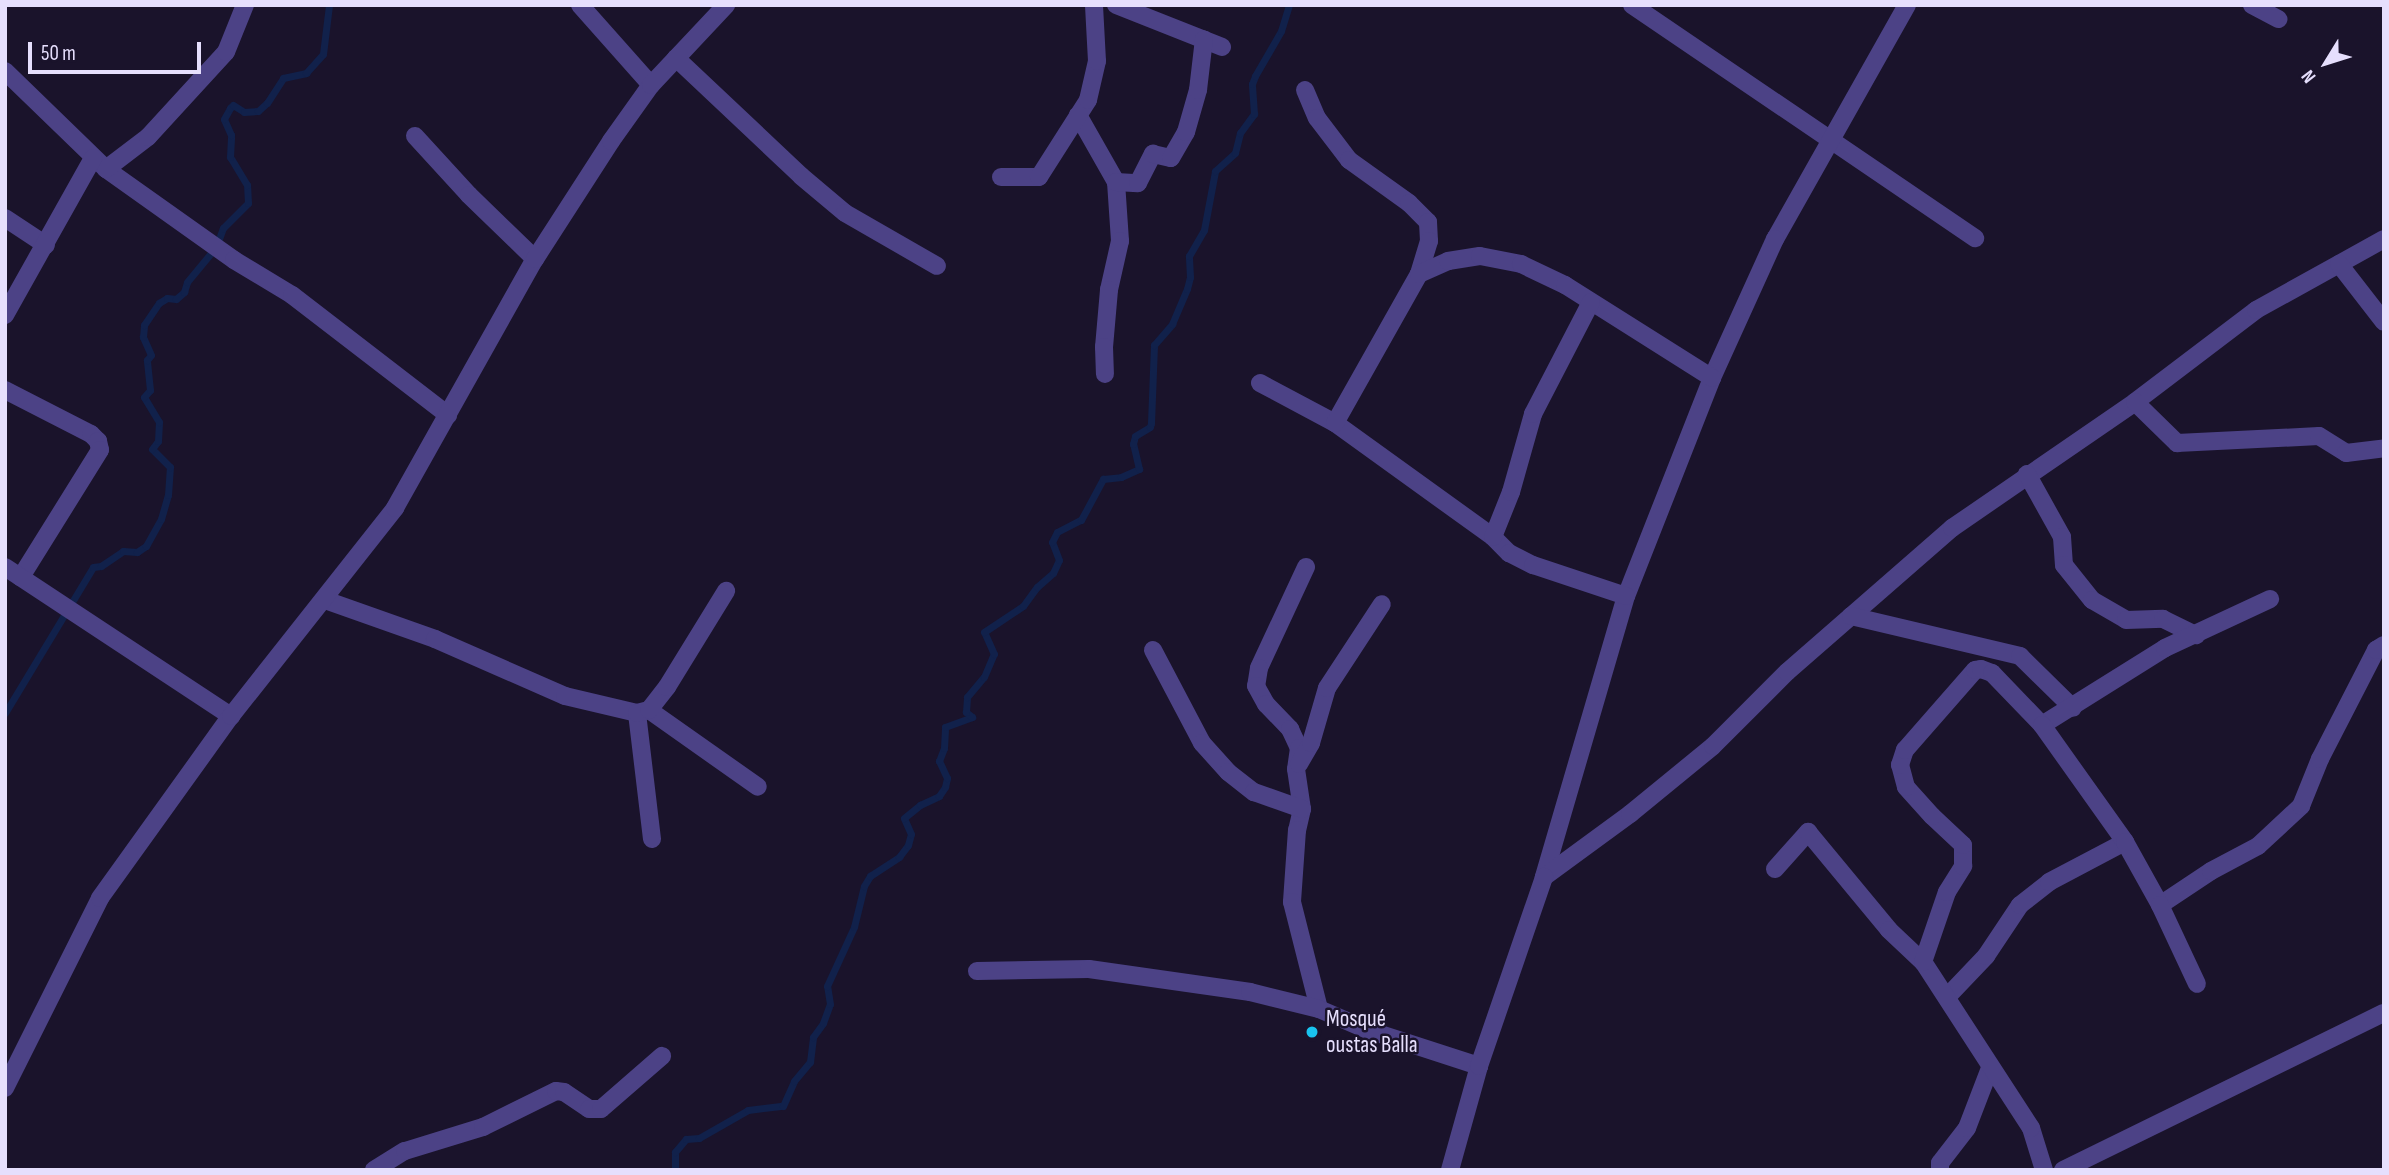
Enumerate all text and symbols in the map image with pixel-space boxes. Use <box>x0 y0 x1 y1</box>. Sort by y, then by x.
scale bar <box>32 28 205 72</box>
north arrow <box>2291 28 2361 98</box>
text: 50 m <box>41 41 76 66</box>
text: N <box>2297 65 2321 87</box>
place label: Mosqué oustas Balla <box>1326 1005 1418 1059</box>
marker: Mosqué oustas Balla <box>1304 1024 1320 1040</box>

